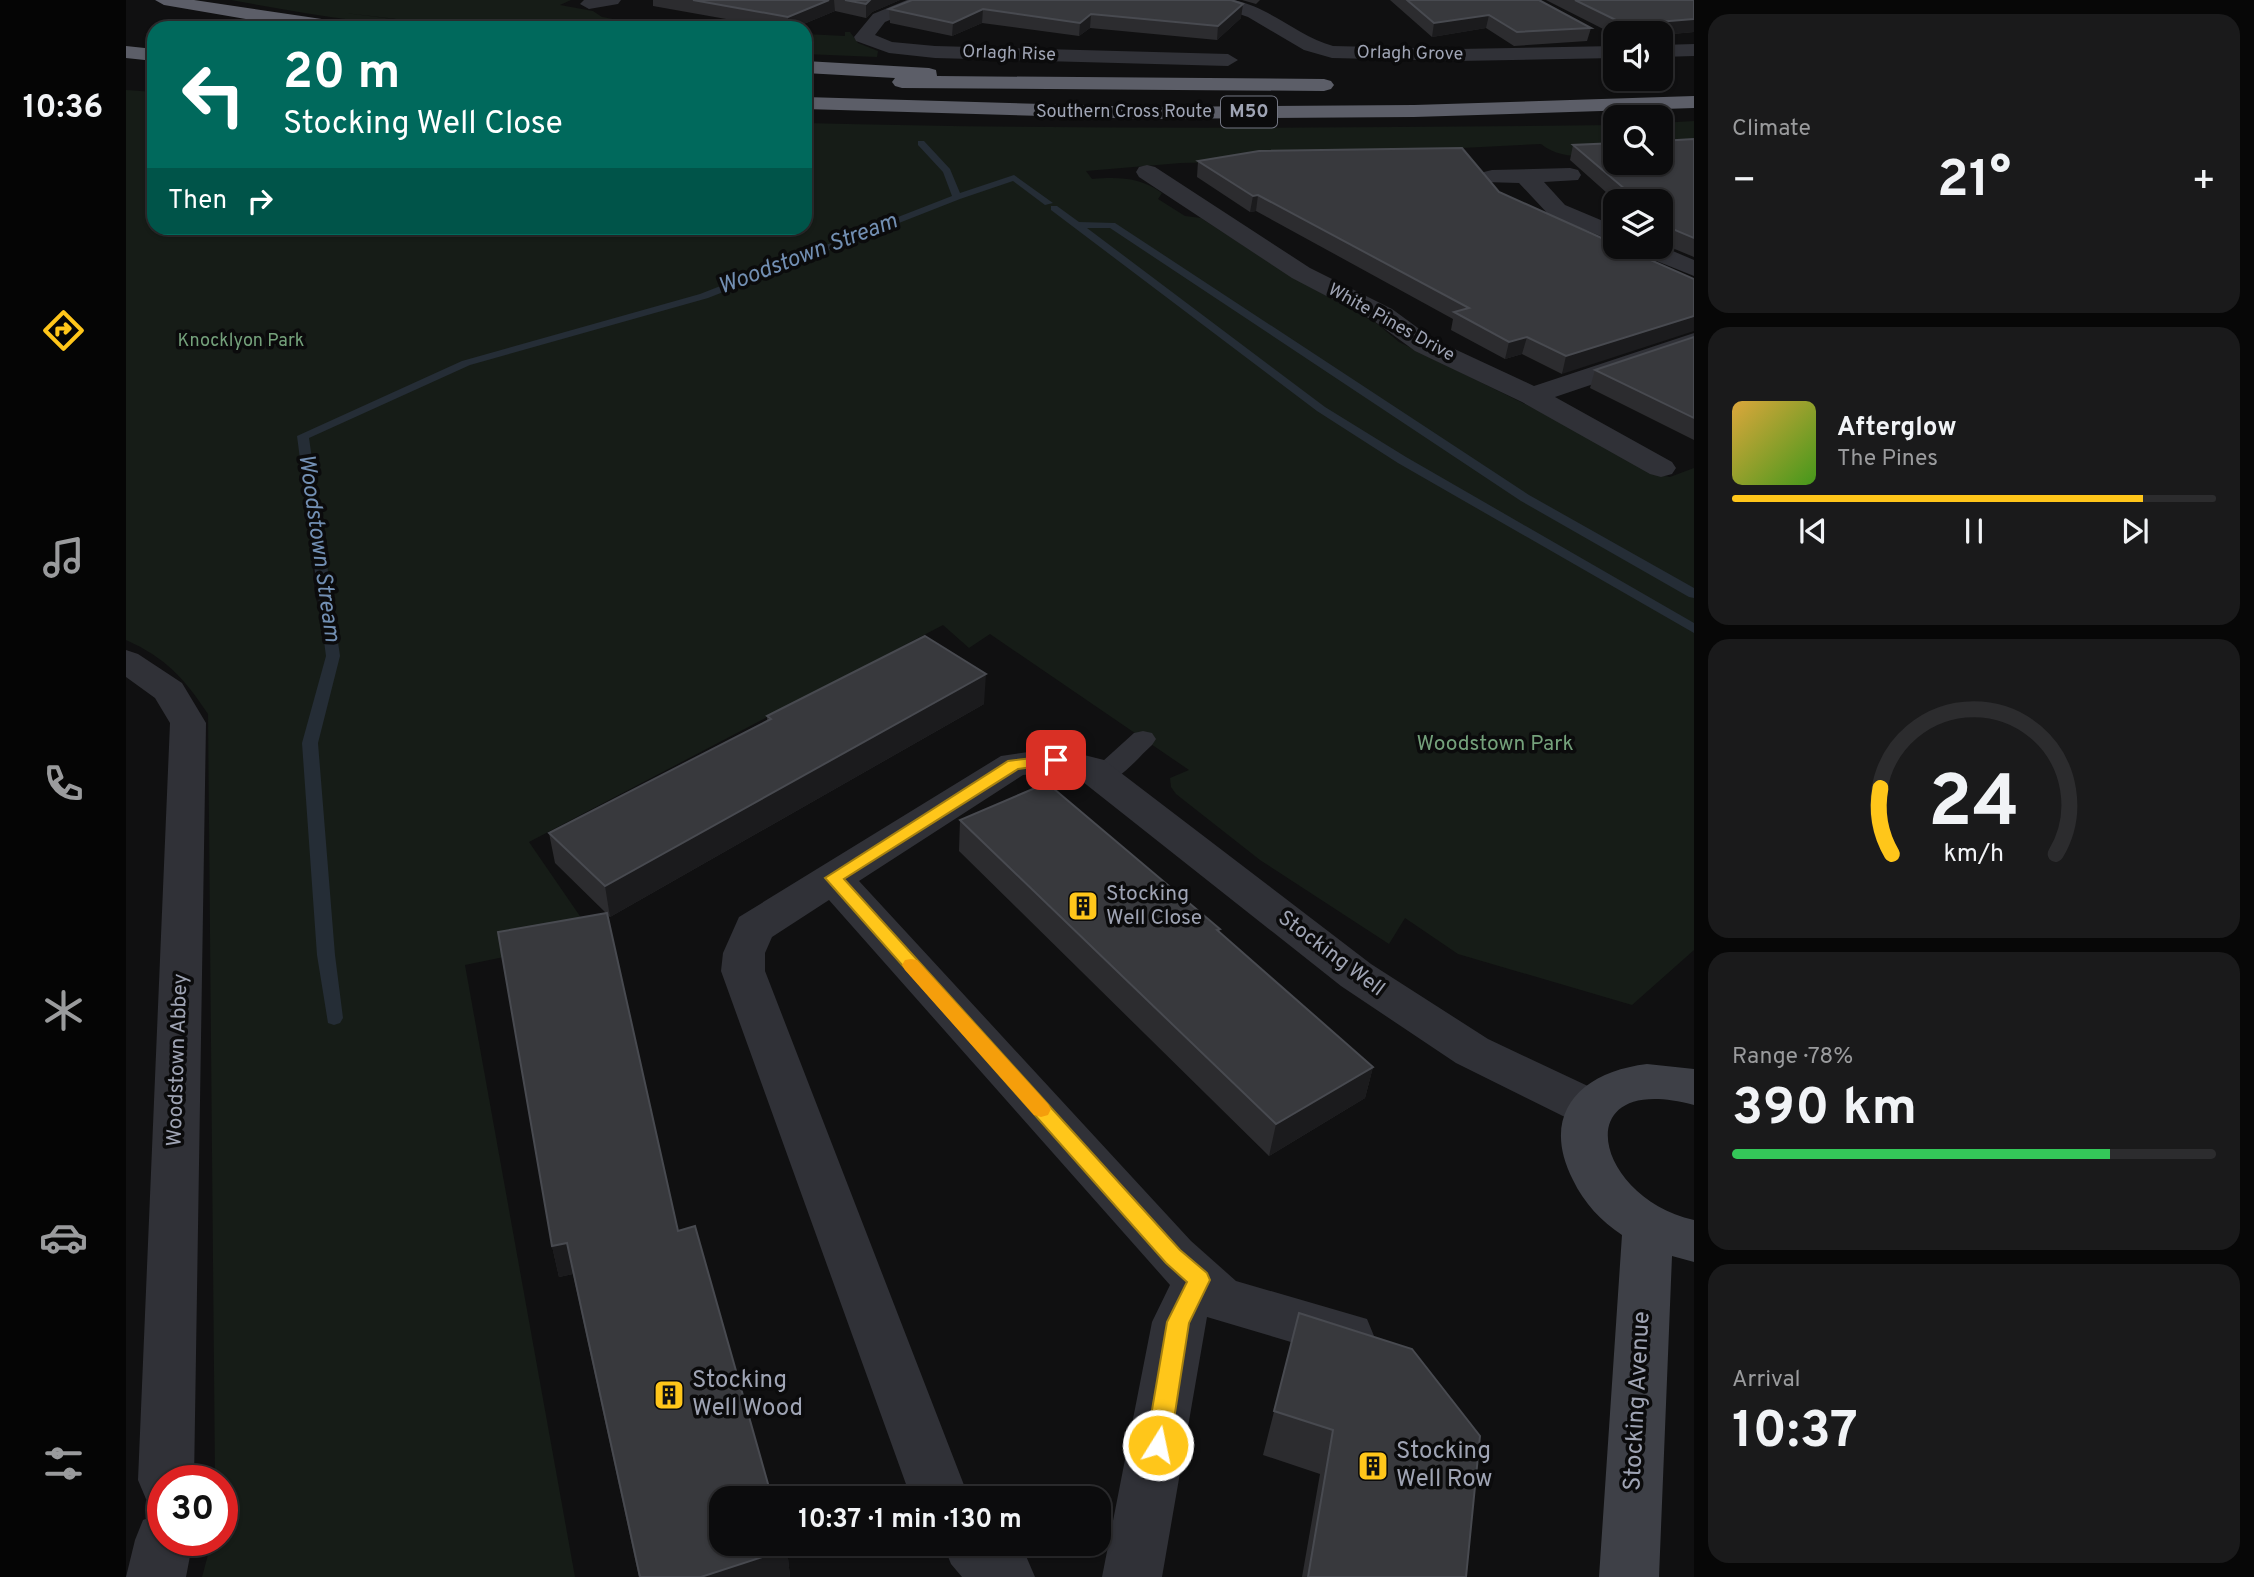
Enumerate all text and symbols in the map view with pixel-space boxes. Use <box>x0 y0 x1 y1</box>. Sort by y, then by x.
map controls <box>1603 21 1673 259</box>
button: sound <box>1603 21 1673 91</box>
street label: Orlagh Rise <box>962 41 1056 67</box>
street label: Orlagh Grove <box>1356 42 1464 66</box>
text: 20 m <box>283 44 400 106</box>
icon: left <box>168 49 259 140</box>
text: 10:36 <box>23 89 103 129</box>
road number: M50 <box>1221 96 1277 128</box>
street label: Southern Cross Route <box>1036 101 1212 124</box>
text: Stocking Well Close <box>283 105 563 145</box>
button: search <box>1603 105 1673 175</box>
text: Climate <box>1732 115 1811 144</box>
text: 21° <box>1937 149 2011 215</box>
text: − <box>1732 158 1757 207</box>
text: + <box>2191 158 2216 207</box>
icon: right <box>241 182 279 220</box>
text: Then <box>168 185 227 218</box>
button: layers <box>1603 189 1673 259</box>
water label: Woodstown Stream <box>714 207 902 303</box>
street label: White Pines Drive <box>1324 279 1458 367</box>
icon: directions <box>39 306 88 355</box>
park label: Knocklyon Park <box>178 330 304 353</box>
text: Afterglow <box>1837 412 1957 445</box>
text: The Pines <box>1837 445 1938 474</box>
water label: Woodstown Stream <box>290 452 346 644</box>
icon: previous <box>1794 512 1832 550</box>
icon: pause <box>1955 512 1993 550</box>
icon: next <box>2116 512 2154 550</box>
icon: music <box>39 533 88 582</box>
pin <box>1026 730 1086 790</box>
park label: Woodstown Park <box>1416 731 1574 758</box>
icon: arrive <box>1037 741 1075 779</box>
icon: phone <box>39 759 88 808</box>
text: 24 <box>1928 761 2020 853</box>
text: km/h <box>1944 839 2004 871</box>
place label: Stocking Well Close <box>1106 881 1202 932</box>
building icon: Stocking Well Close <box>1066 889 1100 923</box>
street label: Stocking Well <box>1272 905 1390 1003</box>
street label: Woodstown Abbey <box>161 973 195 1147</box>
icon: climate <box>39 986 88 1035</box>
text: Range · 78% <box>1732 1043 1853 1072</box>
text: 390 km <box>1732 1077 1917 1143</box>
icon: car <box>39 1213 88 1262</box>
street label: Stocking Avenue <box>1618 1310 1658 1492</box>
place label: Stocking Well Wood <box>692 1366 803 1424</box>
text: Arrival <box>1732 1366 1801 1395</box>
building icon: Stocking Well Wood <box>652 1378 686 1412</box>
text: 10:37 <box>1732 1400 1858 1466</box>
position arrow <box>1121 1408 1195 1482</box>
place label: Stocking Well Row <box>1396 1437 1492 1495</box>
icon: filters <box>39 1439 88 1488</box>
building icon: Stocking Well Row <box>1356 1449 1390 1483</box>
speed limit sign: 30 <box>147 1465 238 1556</box>
text: 10:37 · 1 min · 130 m <box>798 1504 1022 1537</box>

